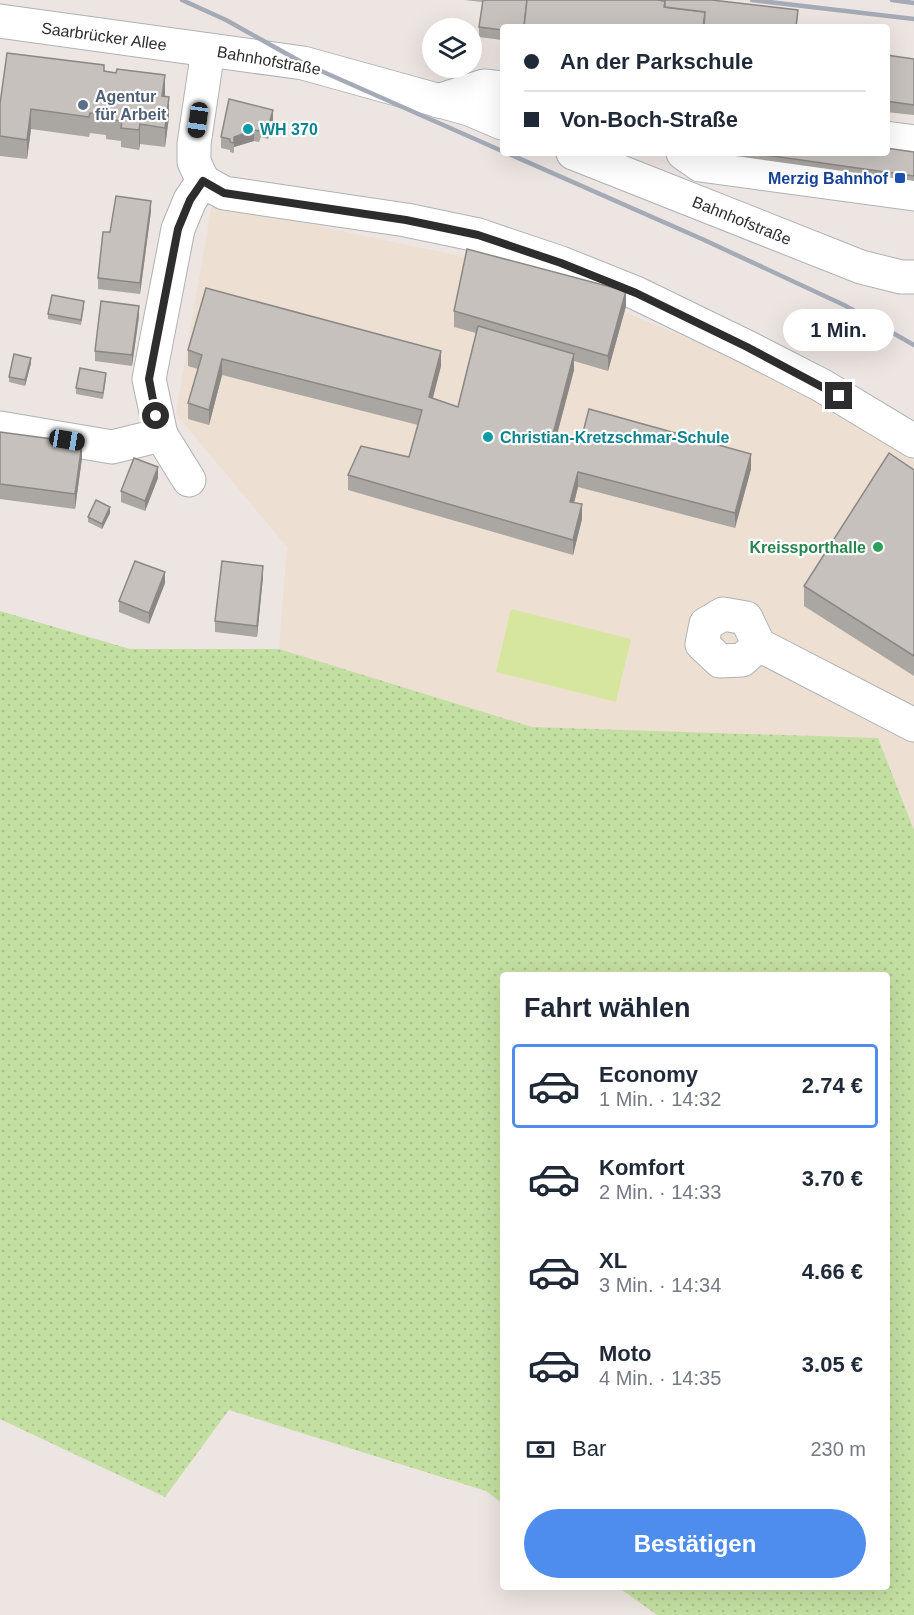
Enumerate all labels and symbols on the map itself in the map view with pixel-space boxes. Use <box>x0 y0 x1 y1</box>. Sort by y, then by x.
street label: Saarbrücker Allee <box>40 19 168 54</box>
street label: Bahnhofstraße <box>216 43 322 78</box>
place label: Agentur für Arbeit <box>95 88 167 123</box>
marker: Agentur für Arbeit <box>76 98 90 112</box>
car <box>187 101 209 139</box>
place label: WH 370 <box>260 121 318 138</box>
marker: WH 370 <box>241 122 255 136</box>
place label: Merzig Bahnhof <box>768 170 889 187</box>
marker: Merzig Bahnhof <box>893 171 907 185</box>
street label: Bahnhofstraße <box>690 193 794 248</box>
callout: 1 Min. <box>784 309 894 351</box>
route end <box>825 382 852 409</box>
route start <box>142 402 169 429</box>
car <box>48 428 86 452</box>
place label: Christian-Kretzschmar-Schule <box>500 429 729 446</box>
marker: Christian-Kretzschmar-Schule <box>481 430 495 444</box>
place label: Kreissporthalle <box>750 539 866 556</box>
marker: Kreissporthalle <box>871 540 885 554</box>

